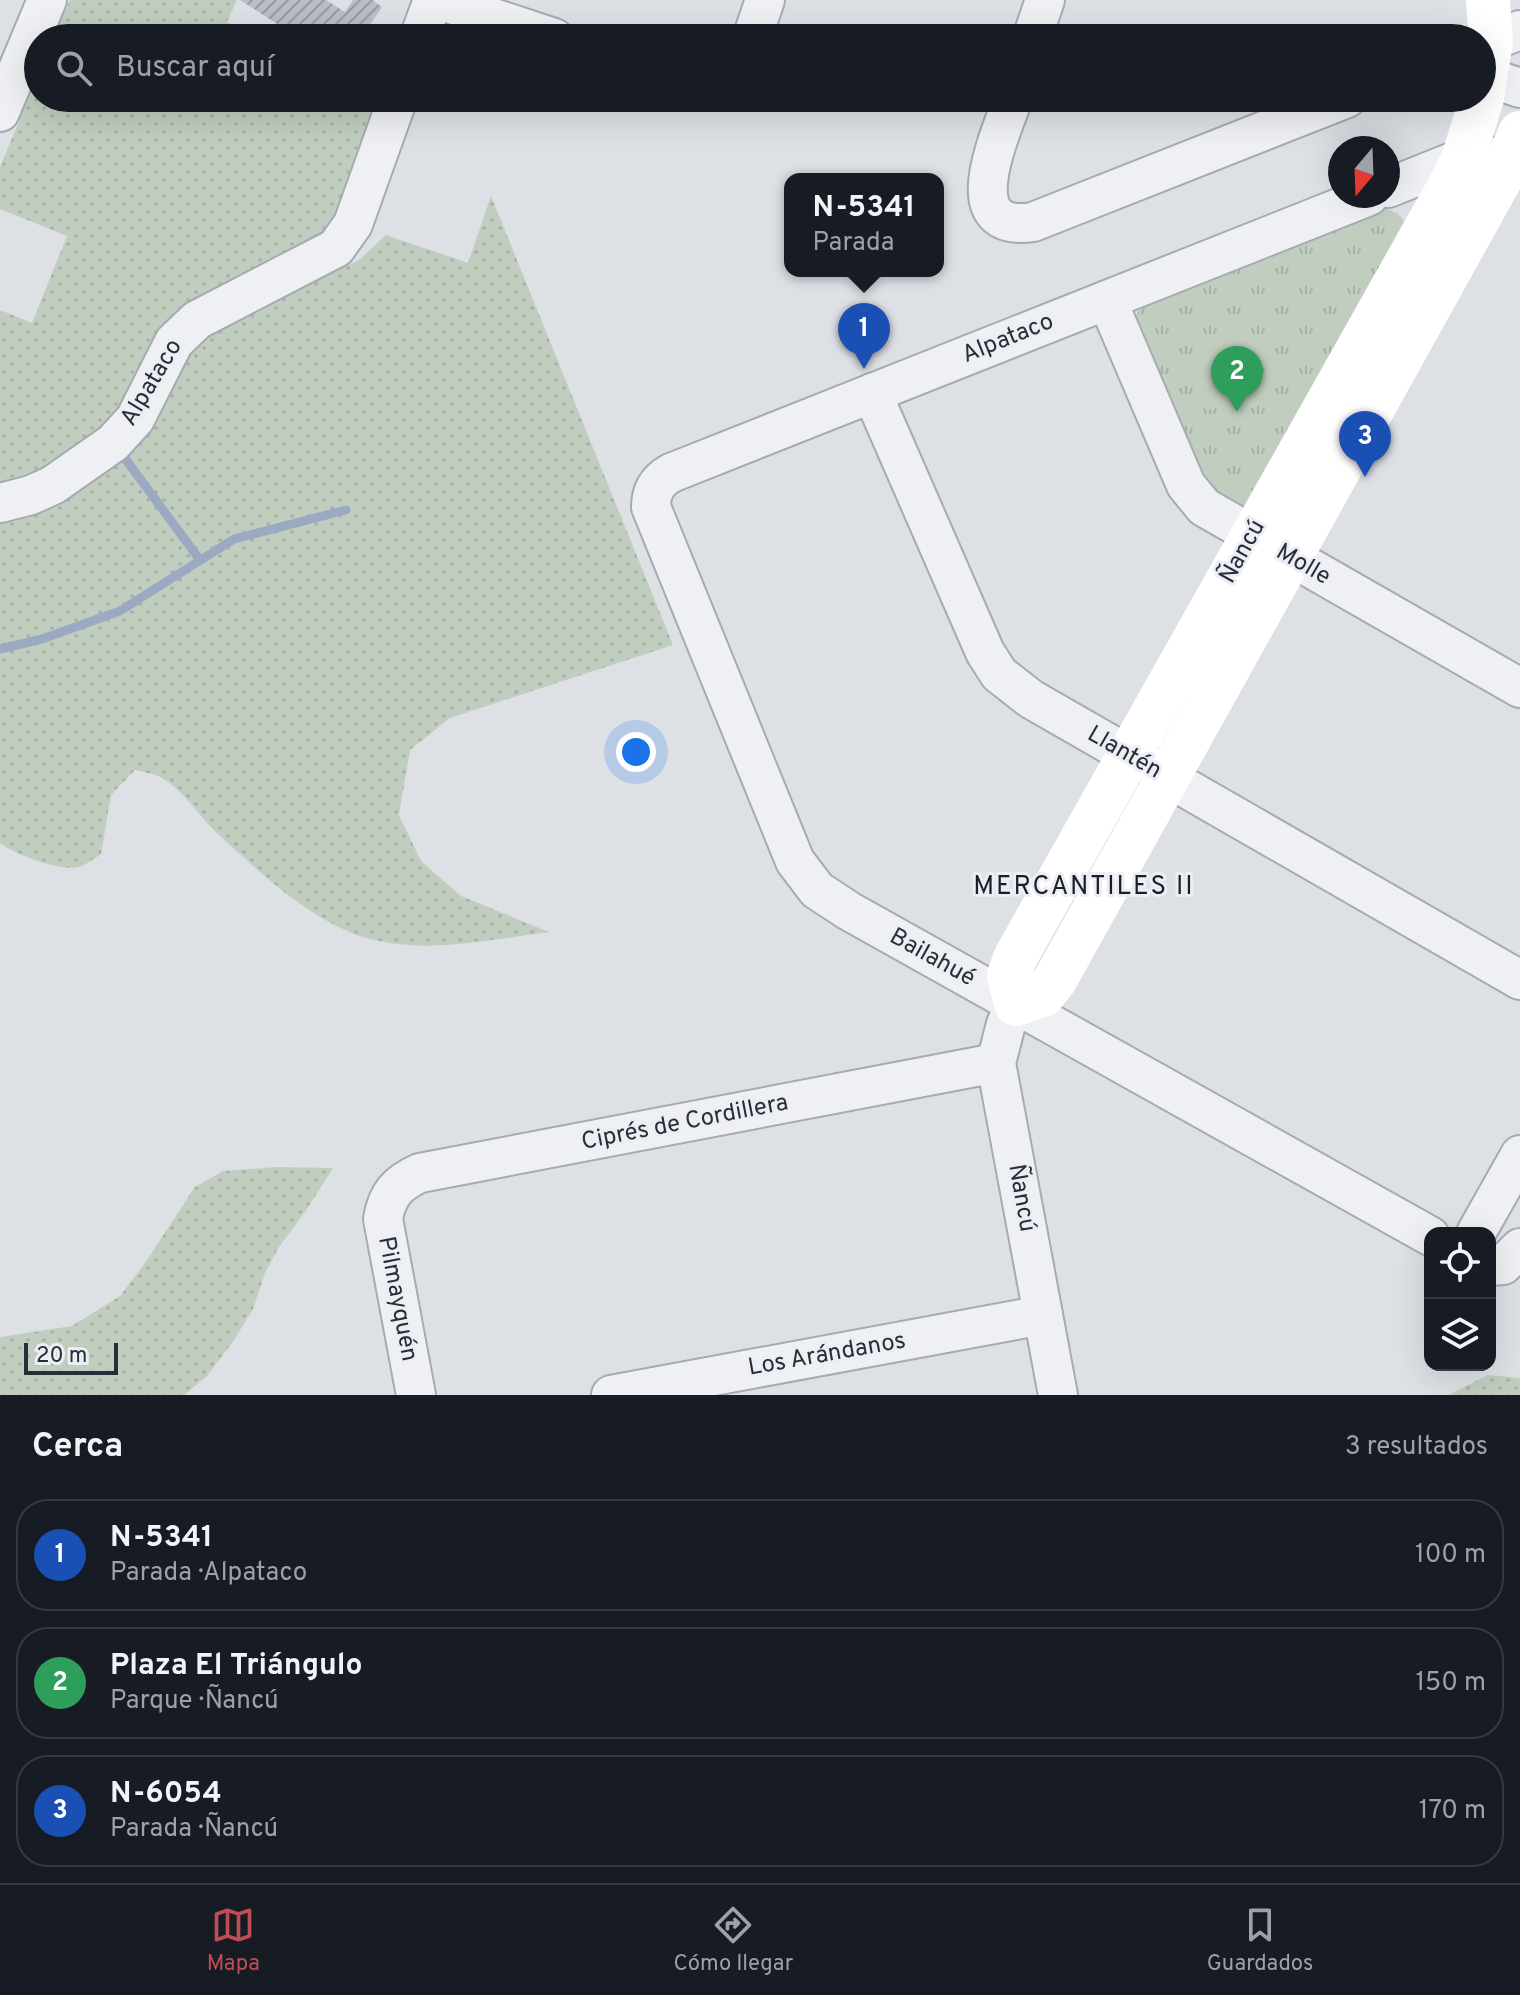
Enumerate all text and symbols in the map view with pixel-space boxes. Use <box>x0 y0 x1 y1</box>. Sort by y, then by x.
search box <box>24 24 1496 112</box>
icon: search <box>52 46 96 90</box>
text: Buscar aquí <box>116 50 274 87</box>
north arrow <box>1328 136 1400 208</box>
popup <box>784 173 944 277</box>
text: N-5341 <box>813 190 915 227</box>
text: Parada <box>813 227 894 260</box>
pin: 1 <box>838 303 890 369</box>
street label: Alpataco <box>958 307 1058 371</box>
street label: Alpataco <box>114 334 190 432</box>
pin: 2 <box>1211 346 1263 412</box>
pin: 3 <box>1339 411 1391 477</box>
street label: Ñancú <box>1212 514 1273 589</box>
street label: Molle <box>1270 537 1336 593</box>
street label: Llantén <box>1081 720 1167 786</box>
your location <box>616 732 656 772</box>
district label: MERCANTILES II <box>973 871 1195 904</box>
street label: Bailahué <box>884 922 980 994</box>
street label: Ciprés de Cordillera <box>579 1088 791 1158</box>
street label: Ñancú <box>1000 1161 1044 1234</box>
map controls <box>1424 1227 1496 1371</box>
button: locate <box>1424 1227 1496 1299</box>
street label: Pilmayquén <box>370 1234 424 1364</box>
button: layers <box>1424 1299 1496 1371</box>
street label: Los Arándanos <box>746 1326 908 1384</box>
scale bar <box>24 1339 118 1375</box>
text: 20 m <box>36 1343 87 1370</box>
text: Cerca <box>32 1426 123 1469</box>
text: 3 resultados <box>1345 1431 1488 1464</box>
text: N-5341 <box>110 1520 213 1557</box>
text: 1 <box>55 1539 65 1572</box>
text: 100 m <box>1415 1539 1486 1572</box>
text: Parada · Alpataco <box>110 1557 307 1590</box>
text: Plaza El Triángulo <box>110 1648 363 1685</box>
text: 2 <box>52 1667 68 1700</box>
text: 150 m <box>1415 1667 1486 1700</box>
text: Parque · Ñancú <box>110 1685 279 1718</box>
text: N-6054 <box>110 1776 222 1813</box>
text: 3 <box>52 1795 68 1828</box>
text: 170 m <box>1419 1795 1486 1828</box>
text: Parada · Ñancú <box>110 1813 278 1846</box>
tab: Mapa <box>207 1903 260 1978</box>
tab: Cómo llegar <box>673 1903 793 1978</box>
tab: Guardados <box>1207 1903 1313 1978</box>

